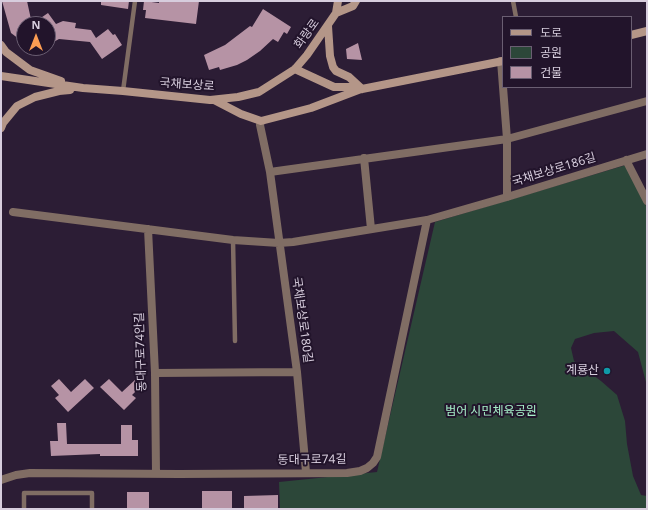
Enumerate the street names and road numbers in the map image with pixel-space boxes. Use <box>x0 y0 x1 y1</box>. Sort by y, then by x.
street label: 화랑로 <box>291 16 323 52</box>
street label: 국채보상로 <box>159 76 215 94</box>
street label: 국채보상로186길 <box>510 150 598 190</box>
street label: 국채보상로180길 <box>289 276 315 364</box>
street label: 동대구로74안길 <box>132 312 150 392</box>
street label: 동대구로74길 <box>277 452 347 468</box>

